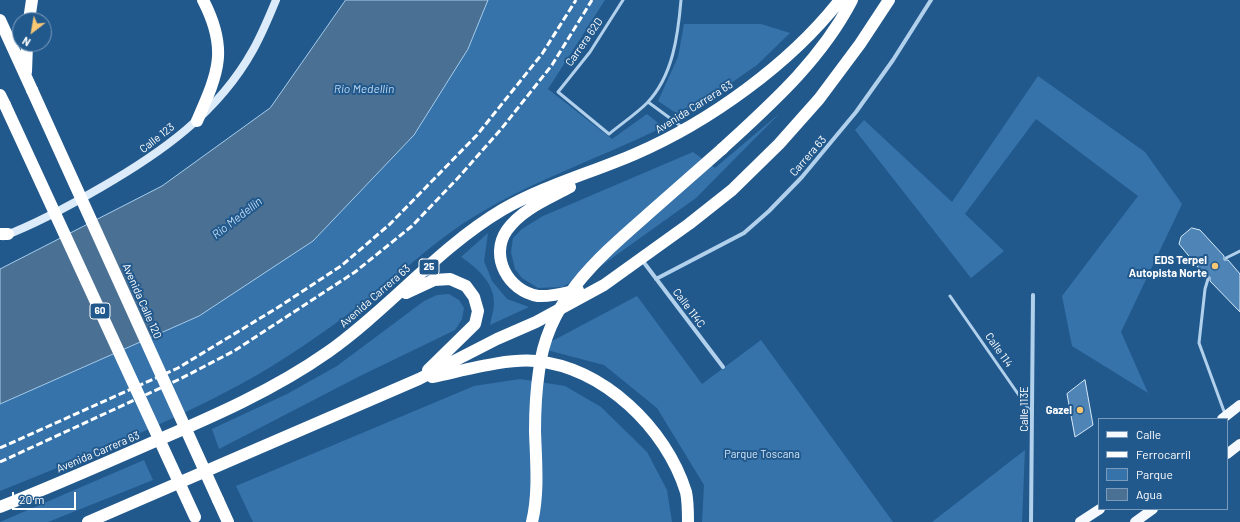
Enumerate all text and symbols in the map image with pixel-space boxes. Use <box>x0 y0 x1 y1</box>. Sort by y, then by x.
north arrow <box>12 12 52 52</box>
street label: Carrera 62D <box>562 15 606 69</box>
text: N <box>20 34 33 49</box>
street label: Avenida Carrera 63 <box>653 78 735 136</box>
water label: Rio Medellin <box>334 82 394 96</box>
street label: Calle 123 <box>137 120 177 156</box>
street label: Carrera 63 <box>787 133 829 179</box>
water label: Río Medellín <box>209 194 265 242</box>
place label: EDS Terpel Autopista Norte <box>1129 253 1207 279</box>
road number: 25 <box>419 259 439 275</box>
street label: Avenida Calle 120 <box>119 261 165 341</box>
marker: EDS Terpel Autopista Norte <box>1210 261 1220 271</box>
street label: Avenida Carrera 63 <box>337 262 413 330</box>
street label: Calle 114C <box>670 286 708 330</box>
road number: 60 <box>90 303 110 319</box>
street label: Calle 114 <box>982 330 1016 370</box>
street label: Calle 113E <box>1017 386 1031 432</box>
place label: Gazel <box>1046 403 1072 417</box>
marker: Gazel <box>1075 405 1085 415</box>
legend <box>1098 418 1228 510</box>
text: Calle <box>1136 427 1161 441</box>
street label: Avenida Carrera 63 <box>54 429 142 475</box>
park label: Parque Toscana <box>724 447 800 461</box>
text: Ferrocarril <box>1136 447 1191 461</box>
text: Parque <box>1136 467 1173 481</box>
scale bar <box>14 484 78 510</box>
text: Agua <box>1136 487 1162 501</box>
text: 20 m <box>19 492 45 506</box>

